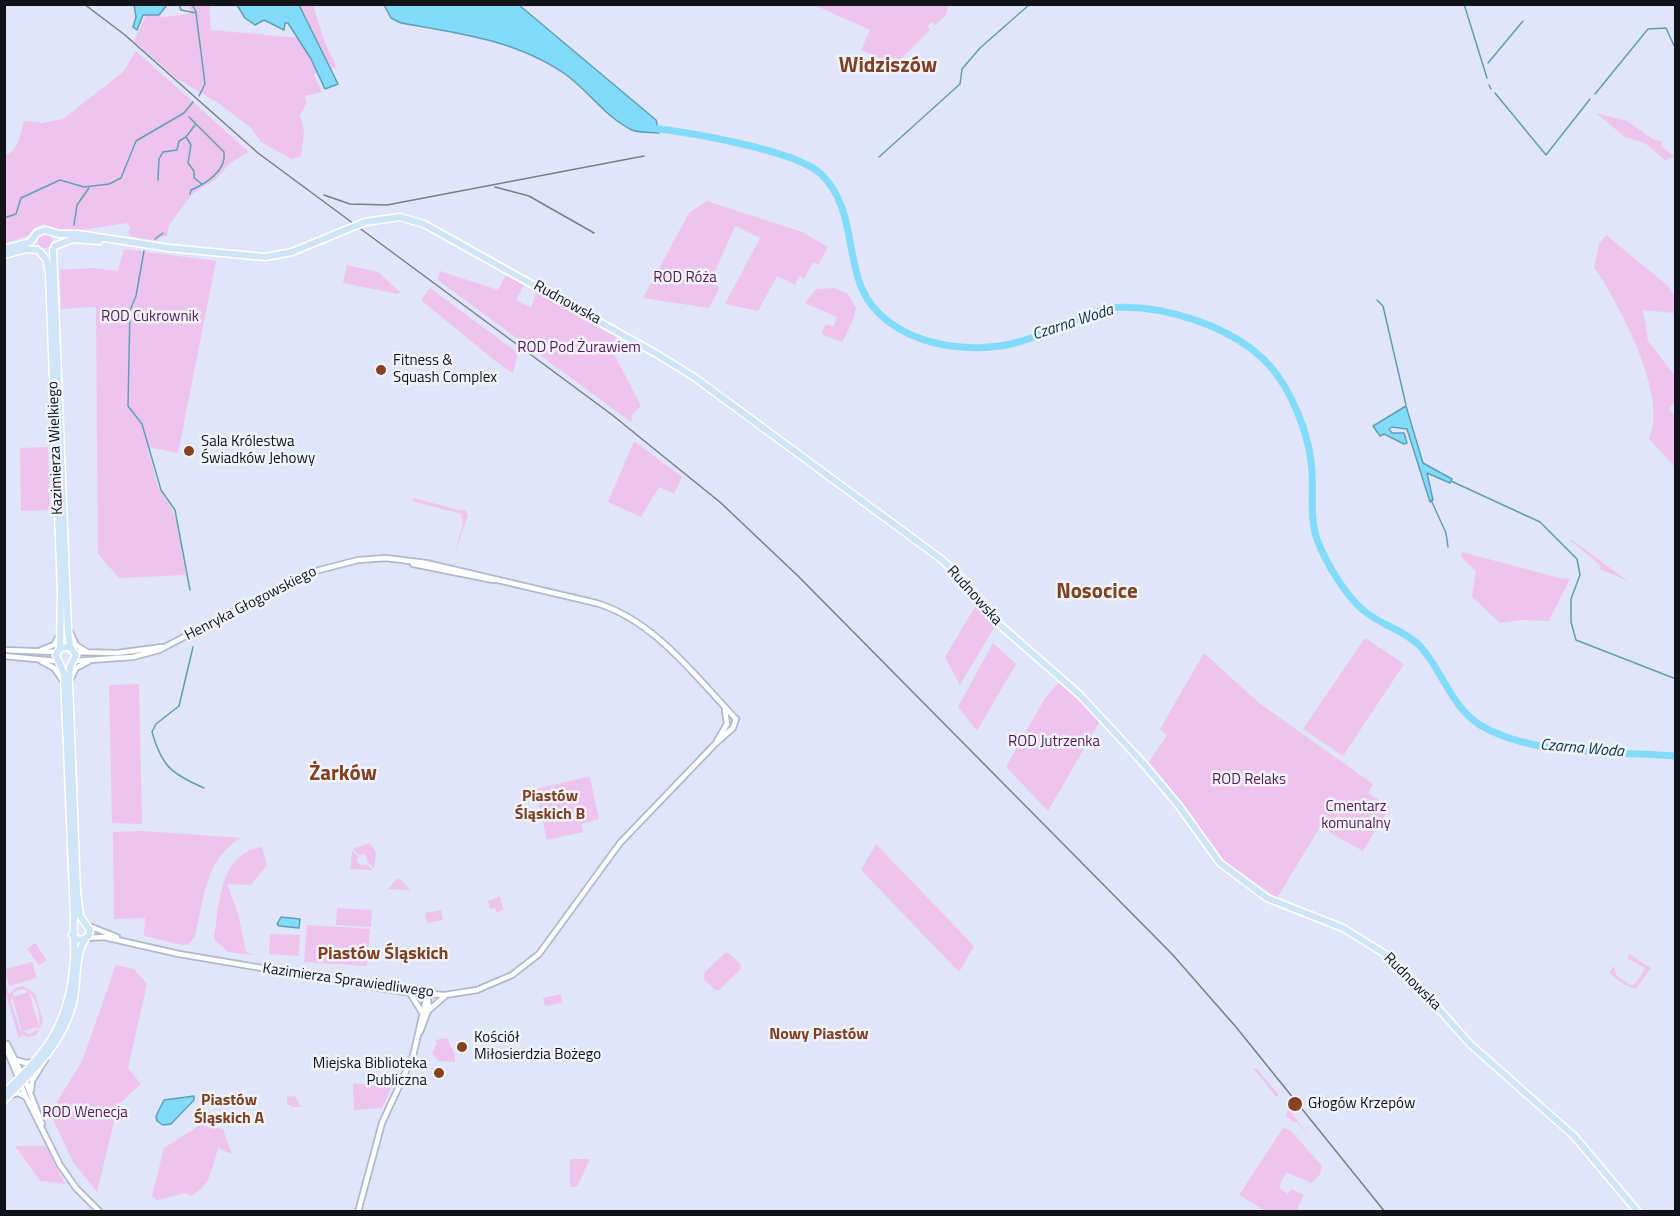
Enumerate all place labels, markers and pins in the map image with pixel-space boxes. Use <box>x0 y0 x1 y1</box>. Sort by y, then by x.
place label: Fitness & Squash Complex <box>393 352 497 387</box>
marker: Fitness & Squash Complex <box>374 363 388 377</box>
place label: Sala Królestwa Świadków Jehowy <box>201 433 315 468</box>
marker: Sala Królestwa Świadków Jehowy <box>182 444 196 458</box>
place label: Kościół Miłosierdzia Bożego <box>474 1029 601 1064</box>
marker: Kościół Miłosierdzia Bożego <box>455 1040 469 1054</box>
place label: Miejska Biblioteka Publiczna <box>313 1055 427 1090</box>
marker: Miejska Biblioteka Publiczna <box>432 1066 446 1080</box>
marker: Głogów Krzepów <box>1286 1095 1304 1113</box>
place label: Głogów Krzepów <box>1308 1095 1415 1113</box>

